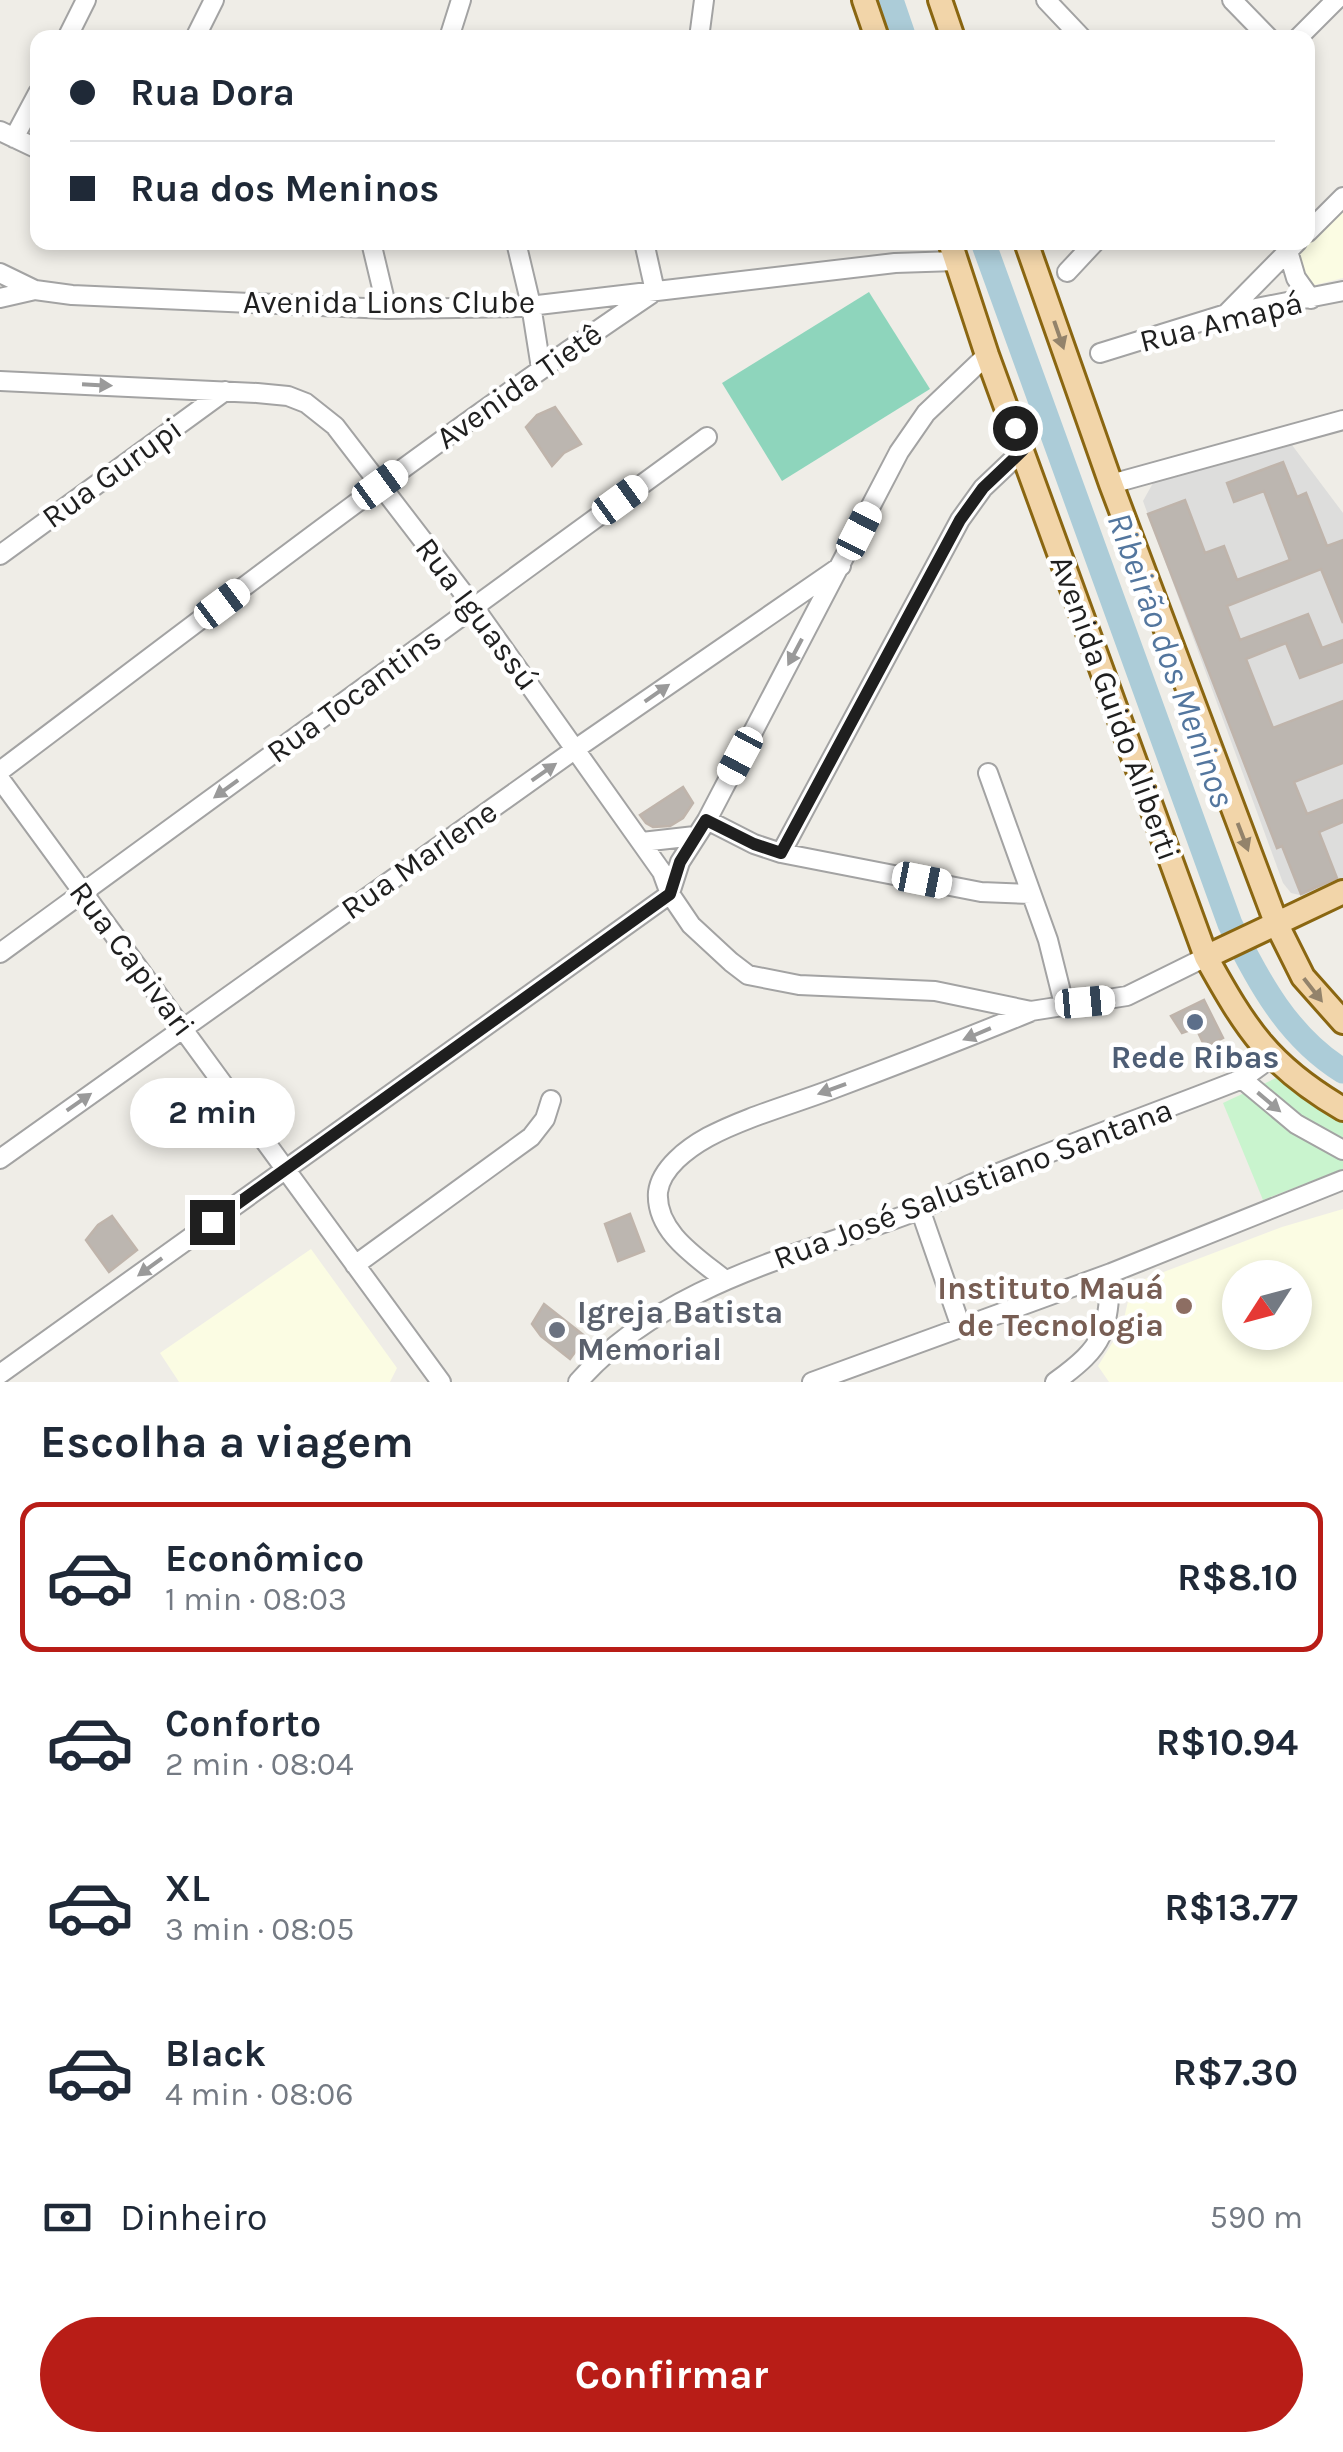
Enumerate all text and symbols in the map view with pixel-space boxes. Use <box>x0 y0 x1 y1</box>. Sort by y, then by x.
text: Rua Dora <box>130 70 295 115</box>
text: Rua dos Meninos <box>130 166 439 211</box>
street label: Avenida Lions Clube <box>243 284 535 321</box>
street label: Rua Amapá <box>1136 284 1306 360</box>
street label: Avenida Tietê <box>429 315 609 457</box>
one-way arrow <box>1052 320 1067 350</box>
one-way arrow <box>82 377 114 393</box>
route start <box>993 406 1038 451</box>
street label: Rua Gurupi <box>35 410 189 536</box>
car <box>347 455 413 515</box>
car <box>587 470 653 530</box>
car <box>832 497 886 565</box>
water label: Ribeirão dos Meninos <box>1099 507 1243 813</box>
street label: Rua Iguassú <box>408 531 546 697</box>
street label: Avenida Guido Aliberti <box>1043 550 1187 866</box>
car <box>189 574 255 634</box>
street label: Rua Tocantins <box>260 619 448 771</box>
one-way arrow <box>787 637 804 666</box>
one-way arrow <box>643 684 670 702</box>
car <box>713 722 767 790</box>
one-way arrow <box>530 763 557 782</box>
one-way arrow <box>213 778 239 798</box>
street label: Rua Marlene <box>334 793 504 927</box>
one-way arrow <box>1235 822 1251 852</box>
car <box>890 860 954 900</box>
street label: Rua Capivari <box>62 874 202 1044</box>
one-way arrow <box>1302 977 1323 1003</box>
car <box>1054 984 1116 1020</box>
marker: Rede Ribas <box>1184 1011 1206 1033</box>
one-way arrow <box>962 1026 992 1042</box>
place label: Rede Ribas <box>1111 1039 1279 1076</box>
callout: 2 min <box>130 1077 294 1147</box>
one-way arrow <box>816 1082 846 1097</box>
street label: Rua José Salustiano Santana <box>768 1091 1178 1277</box>
one-way arrow <box>1256 1091 1281 1113</box>
one-way arrow <box>66 1093 93 1112</box>
text: 2 min <box>168 1094 257 1131</box>
route end <box>190 1200 235 1245</box>
one-way arrow <box>137 1257 164 1276</box>
north arrow <box>1222 1260 1312 1350</box>
map controls <box>1222 1260 1312 1350</box>
place label: Instituto Mauá de Tecnologia <box>937 1270 1164 1344</box>
place label: Igreja Batista Memorial <box>577 1294 783 1368</box>
marker: Instituto Mauá de Tecnologia <box>1173 1295 1195 1317</box>
marker: Igreja Batista Memorial <box>546 1319 568 1341</box>
text: Escolha a viagem <box>40 1416 414 1468</box>
icon: car <box>45 1532 135 1622</box>
text: Econômico <box>165 1536 364 1581</box>
text: R$8.10 <box>1177 1555 1298 1600</box>
text: 1 min · 08:03 <box>165 1581 347 1618</box>
icon: car <box>45 1697 135 1787</box>
text: Conforto <box>165 1701 321 1746</box>
text: R$10.94 <box>1156 1720 1298 1765</box>
text: 2 min · 08:04 <box>165 1746 354 1783</box>
icon: car <box>45 1862 135 1952</box>
text: XL <box>165 1866 210 1911</box>
text: R$13.77 <box>1164 1885 1298 1930</box>
text: 3 min · 08:05 <box>165 1911 354 1948</box>
icon: car <box>45 2027 135 2117</box>
text: Black <box>165 2031 266 2076</box>
text: R$7.30 <box>1173 2050 1298 2095</box>
text: 4 min · 08:06 <box>165 2076 354 2113</box>
icon: cash <box>40 2190 95 2245</box>
text: Dinheiro <box>120 2195 268 2240</box>
text: 590 m <box>1210 2199 1303 2236</box>
button: Confirmar <box>40 2317 1303 2432</box>

